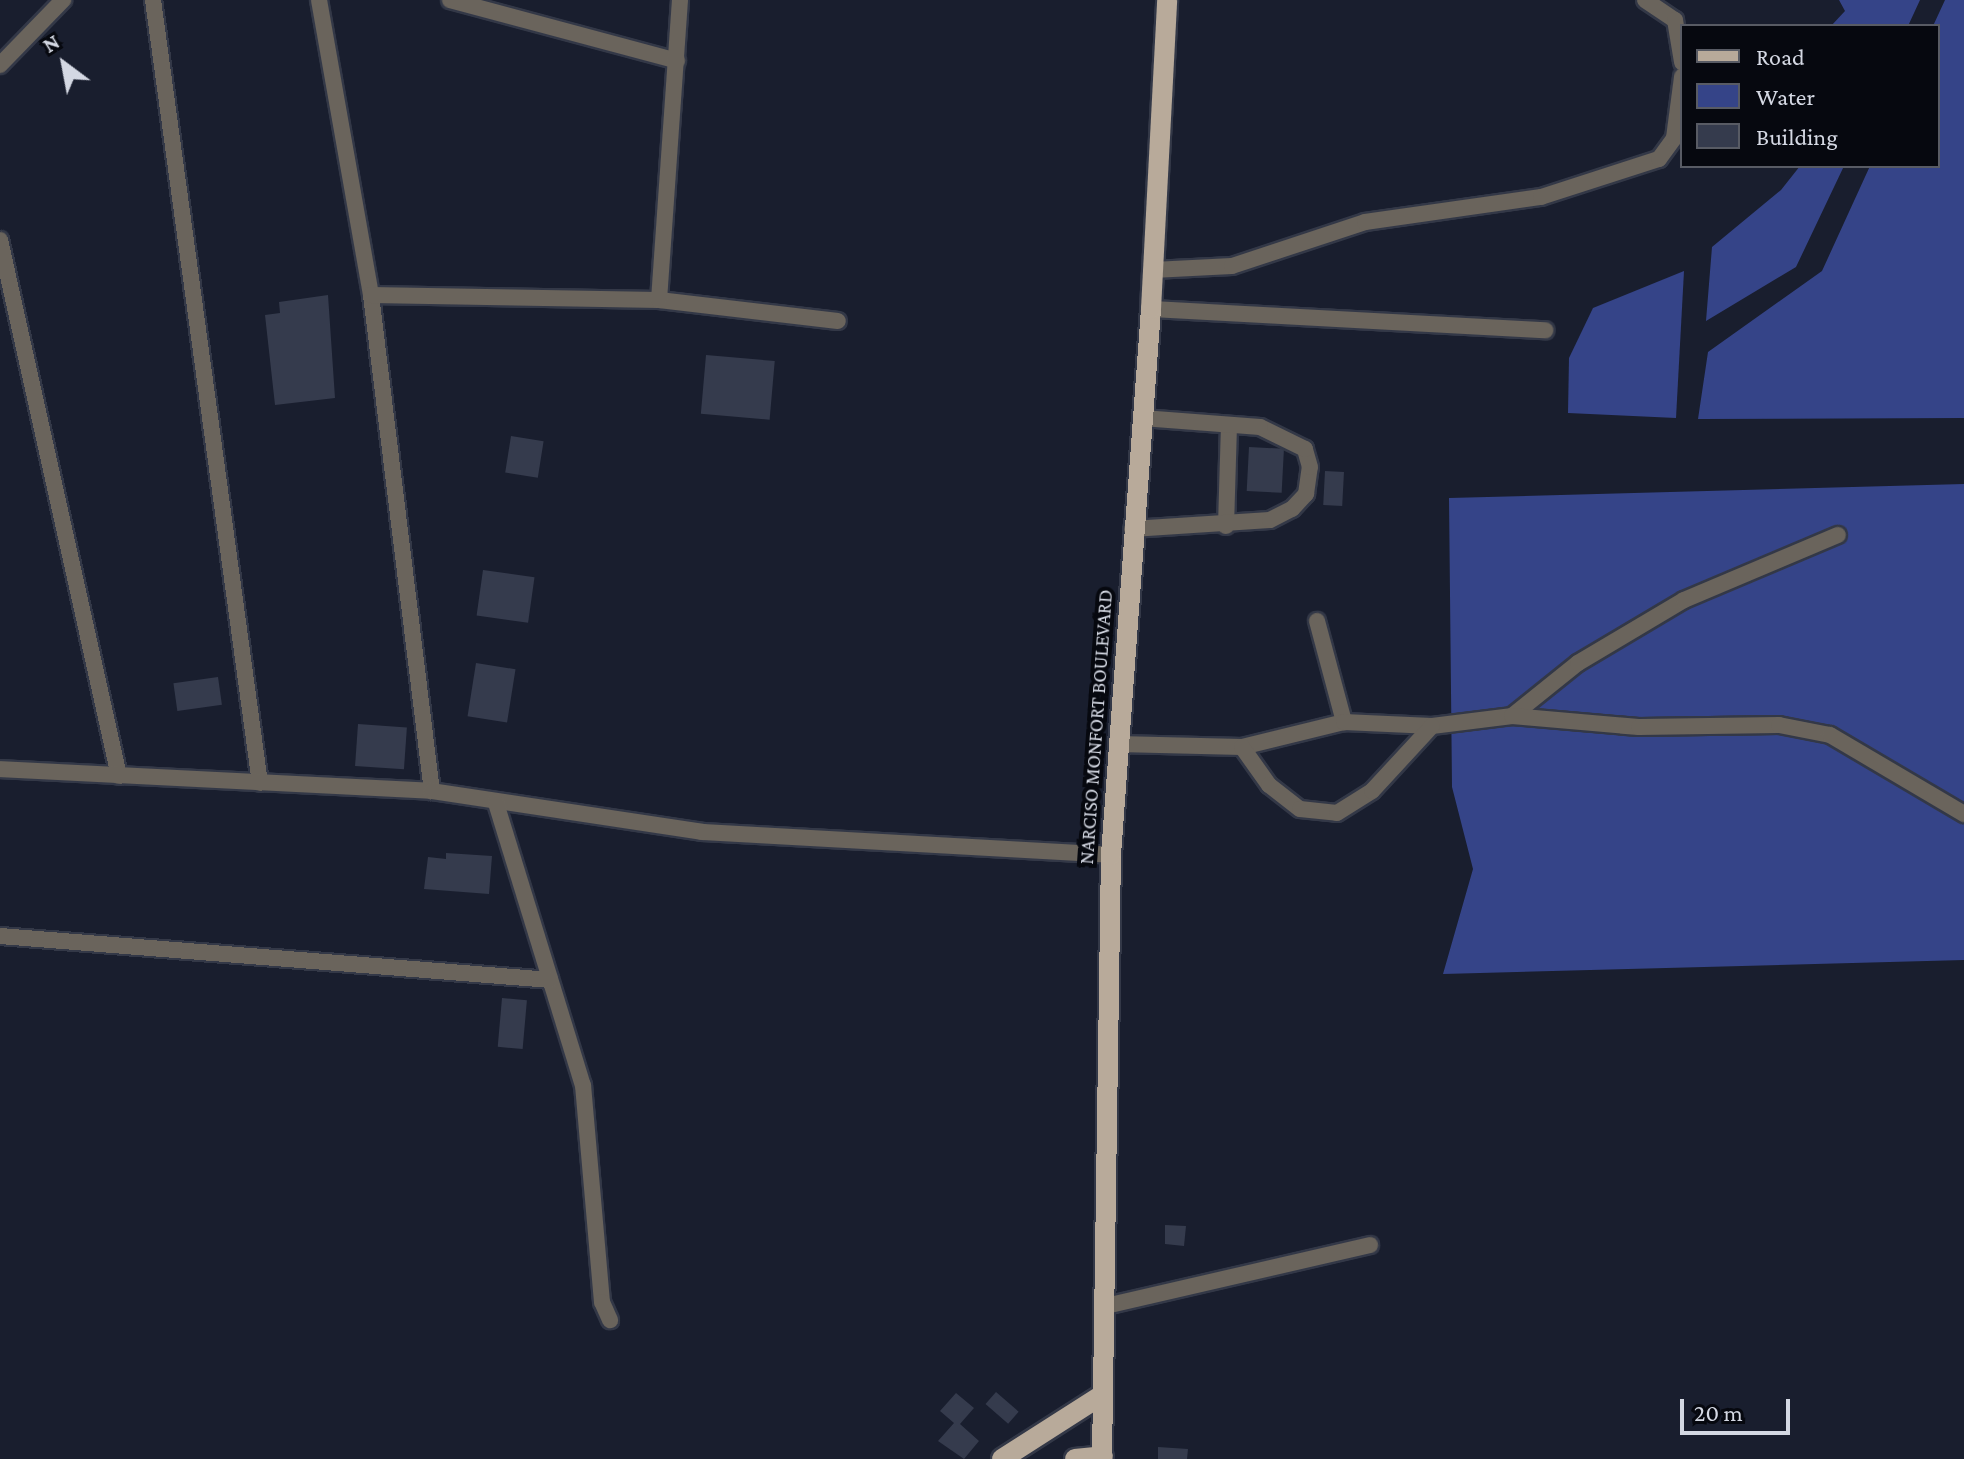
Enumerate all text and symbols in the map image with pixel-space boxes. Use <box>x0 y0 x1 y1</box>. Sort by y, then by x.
north arrow <box>24 24 104 104</box>
legend <box>1680 24 1940 168</box>
text: N <box>38 29 64 58</box>
text: Road <box>1756 43 1805 70</box>
text: Water <box>1756 83 1815 110</box>
text: Building <box>1756 123 1838 150</box>
street label: NARCISO MONFORT BOULEVARD <box>1074 589 1118 865</box>
scale bar <box>1684 1383 1794 1433</box>
text: 20 m <box>1694 1399 1743 1426</box>

